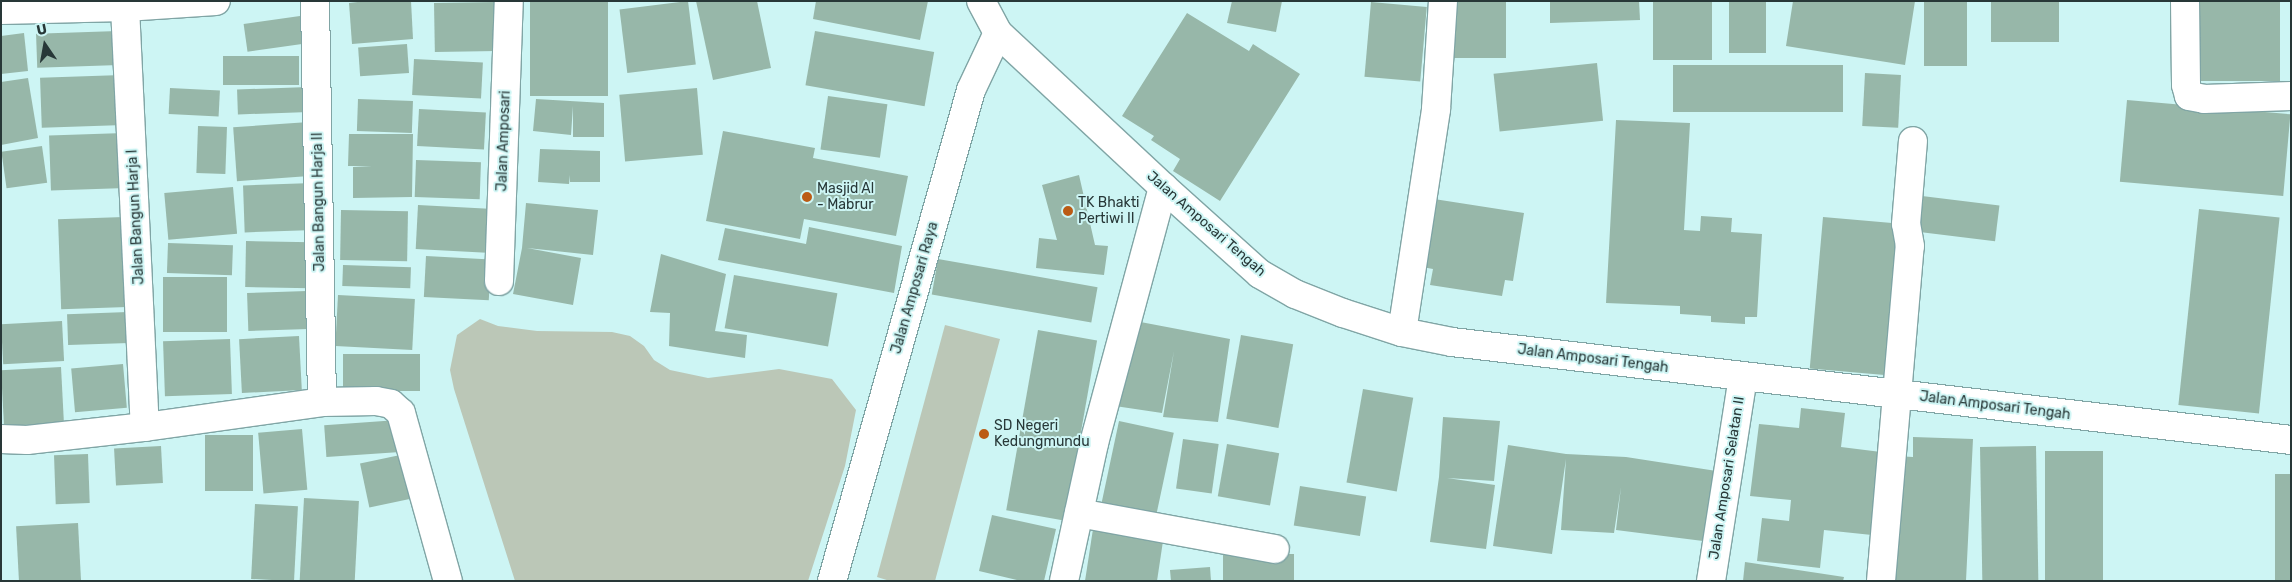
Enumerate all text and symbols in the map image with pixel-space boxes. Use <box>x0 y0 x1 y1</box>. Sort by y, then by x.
north arrow <box>20 20 70 70</box>
text: U <box>35 20 49 39</box>
street label: Jalan Amposari <box>494 90 514 192</box>
street label: Jalan Bangun Harja II <box>309 132 329 272</box>
street label: Jalan Bangun Harja I <box>124 149 148 285</box>
street label: Jalan Amposari Tengah <box>1143 168 1269 280</box>
place label: Masjid Al - Mabrur <box>817 181 874 213</box>
marker: Masjid Al - Mabrur <box>801 191 813 203</box>
place label: TK Bhakti Pertiwi II <box>1078 195 1140 228</box>
marker: TK Bhakti Pertiwi II <box>1062 205 1074 217</box>
street label: Jalan Amposari Raya <box>888 220 942 356</box>
street label: Jalan Amposari Tengah <box>1516 341 1670 377</box>
street label: Jalan Amposari Tengah <box>1918 388 2072 424</box>
street label: Jalan Amposari Selatan II <box>1706 395 1748 561</box>
place label: SD Negeri Kedungmundu <box>994 418 1090 451</box>
marker: SD Negeri Kedungmundu <box>978 428 990 440</box>

